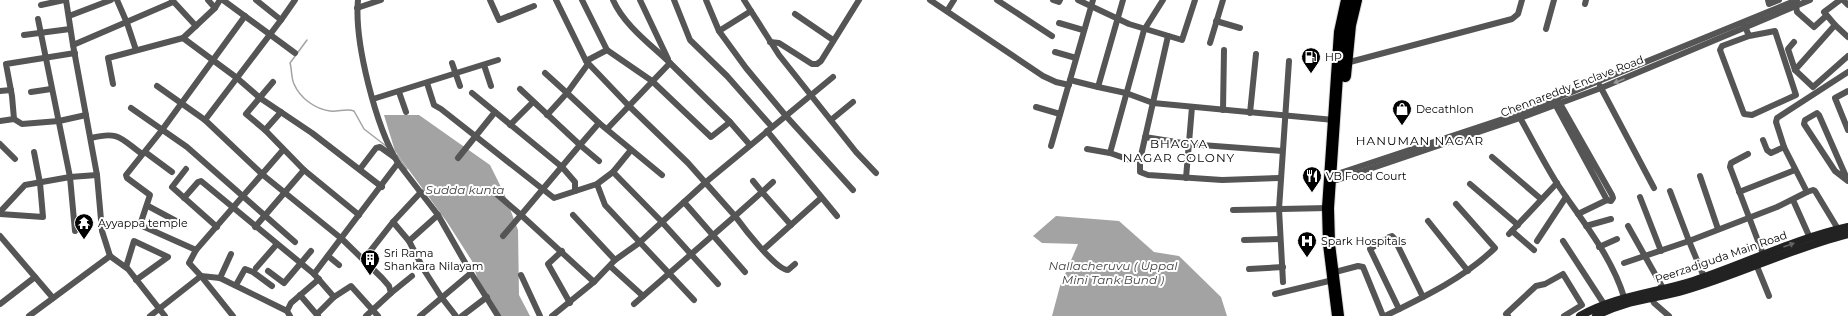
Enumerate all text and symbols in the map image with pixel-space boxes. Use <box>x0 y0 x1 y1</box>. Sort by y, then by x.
fuel station icon: HP <box>1300 46 1322 74</box>
place label: HP <box>1325 50 1342 64</box>
street label: Chennareddy Enclave Road <box>1498 52 1646 120</box>
one-way arrow <box>1612 78 1624 84</box>
shop icon: Decathlon <box>1391 98 1413 126</box>
place label: Decathlon <box>1416 102 1474 116</box>
district label: HANUMAN NAGAR <box>1356 133 1484 148</box>
district label: BHAGYA NAGAR COLONY <box>1123 136 1235 165</box>
restaurant icon: VB Food Court <box>1301 165 1323 193</box>
place label: VB Food Court <box>1326 169 1407 183</box>
water label: Sudda kunta <box>426 182 504 197</box>
temple icon: Ayyappa temple <box>73 212 95 240</box>
place label: Ayyappa temple <box>98 216 188 230</box>
street label: Peerzadiguda Main Road <box>1653 228 1789 286</box>
hospital icon: Spark Hospitals <box>1296 230 1318 258</box>
place label: Spark Hospitals <box>1321 234 1407 248</box>
one-way arrow <box>1783 242 1795 248</box>
place label: Sri Rama Shankara Nilayam <box>384 246 483 273</box>
building icon: Sri Rama Shankara Nilayam <box>359 248 381 276</box>
water label: Nallacheruvu ( Uppal Mini Tank Bund ) <box>1048 258 1178 287</box>

